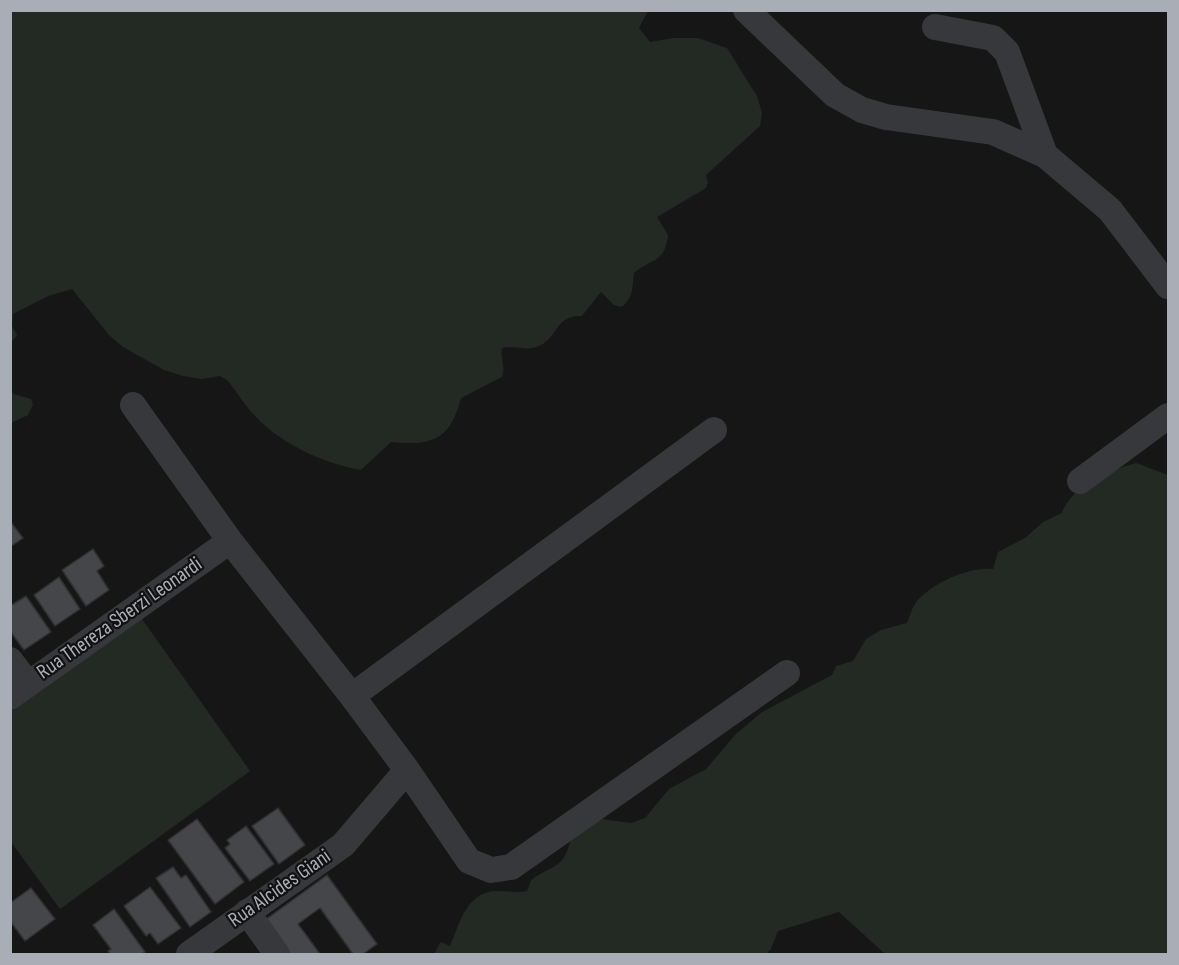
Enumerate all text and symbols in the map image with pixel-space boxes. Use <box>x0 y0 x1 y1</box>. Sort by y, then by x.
street label: Rua Thereza Sberzi Leonardi <box>33 553 207 685</box>
street label: Rua Alcides Giani <box>224 845 336 933</box>

